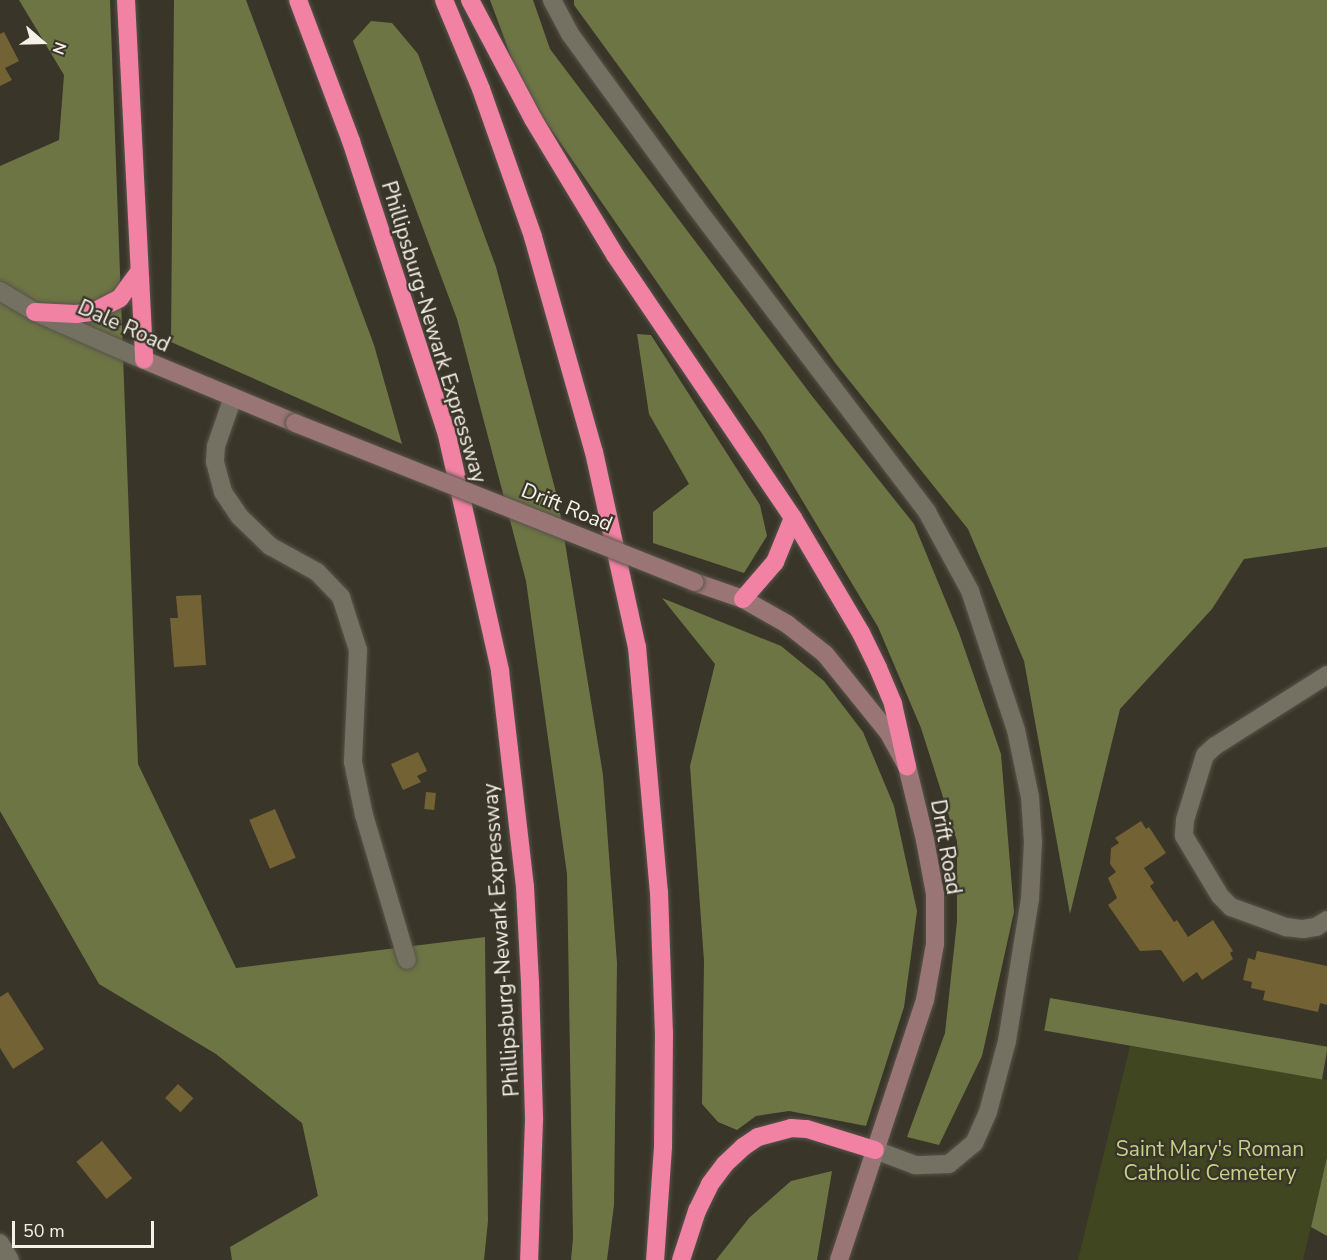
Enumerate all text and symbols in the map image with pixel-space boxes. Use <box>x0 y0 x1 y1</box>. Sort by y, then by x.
north arrow <box>12 12 72 72</box>
text: N <box>47 39 71 58</box>
street label: Phillipsburg-Newark Expressway <box>376 178 492 486</box>
street label: Dale Road <box>74 295 174 357</box>
street label: Drift Road <box>518 477 616 537</box>
street label: Phillipsburg-Newark Expressway <box>477 782 525 1098</box>
street label: Drift Road <box>925 798 967 896</box>
park label: Saint Mary's Roman Catholic Cemetery <box>1116 1136 1304 1186</box>
scale bar <box>15 1209 158 1247</box>
text: 50 m <box>23 1219 65 1243</box>

